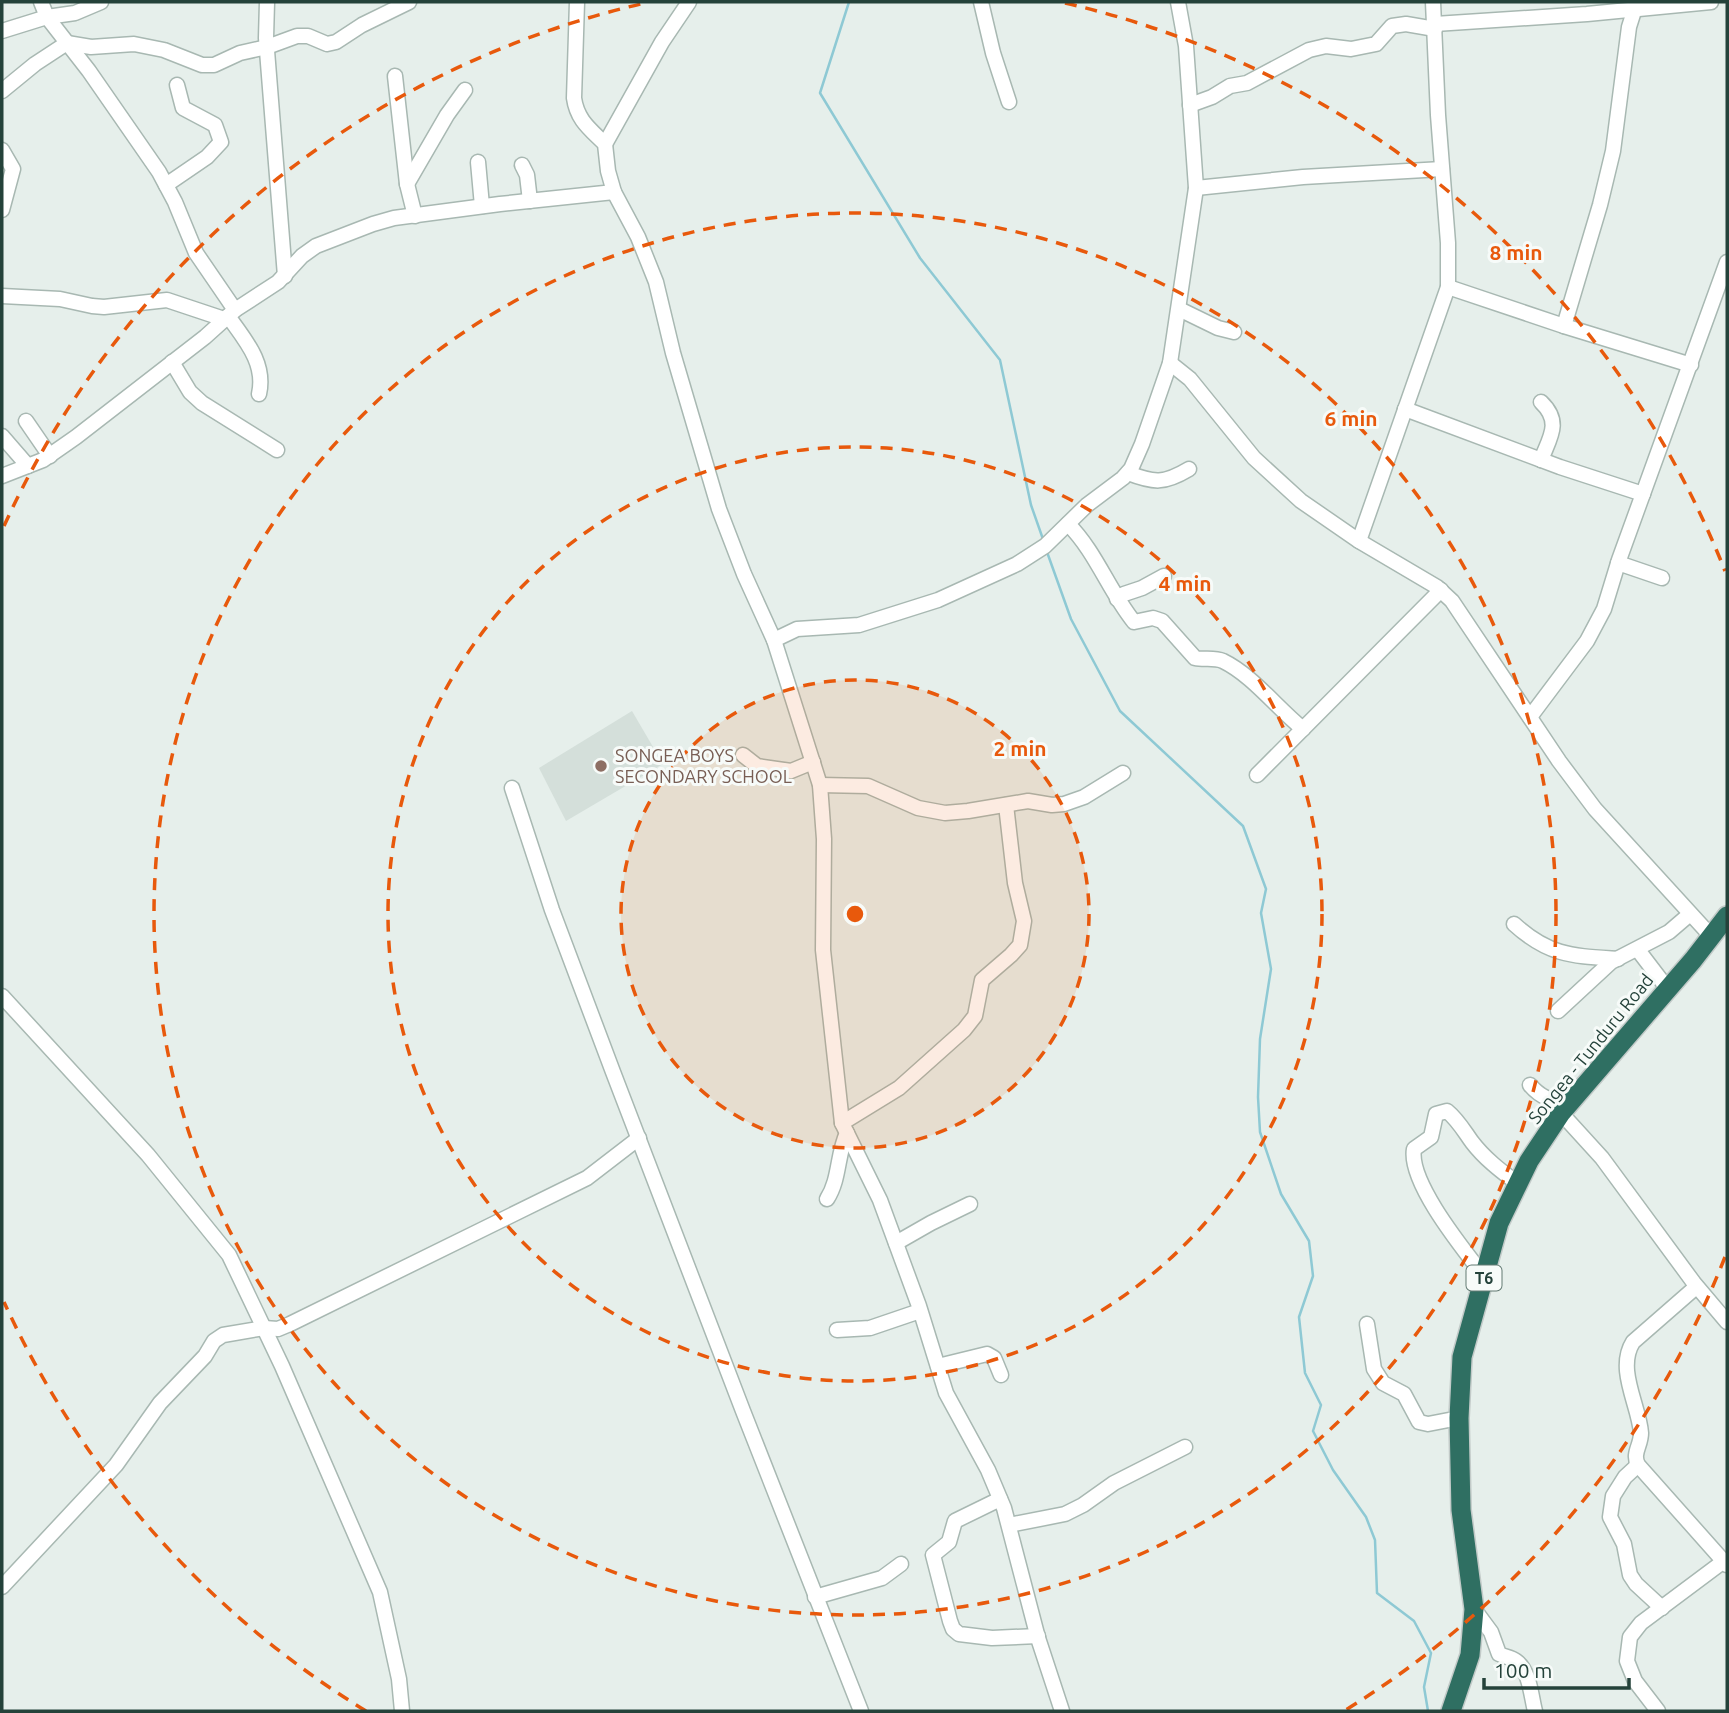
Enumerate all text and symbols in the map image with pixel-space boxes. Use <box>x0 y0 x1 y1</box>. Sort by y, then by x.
text: 8 min <box>1489 240 1543 264</box>
text: 6 min <box>1324 406 1378 430</box>
text: 4 min <box>1158 571 1212 595</box>
text: 2 min <box>993 736 1047 760</box>
place label: SONGEA BOYS SECONDARY SCHOOL <box>615 745 792 786</box>
marker: SONGEA BOYS SECONDARY SCHOOL <box>593 758 609 774</box>
centre of rings <box>843 902 867 926</box>
street label: Songea - Tunduru Road <box>1524 969 1657 1127</box>
road number: T6 <box>1466 1266 1502 1290</box>
scale bar <box>1484 1646 1629 1690</box>
text: 100 m <box>1494 1658 1552 1682</box>

